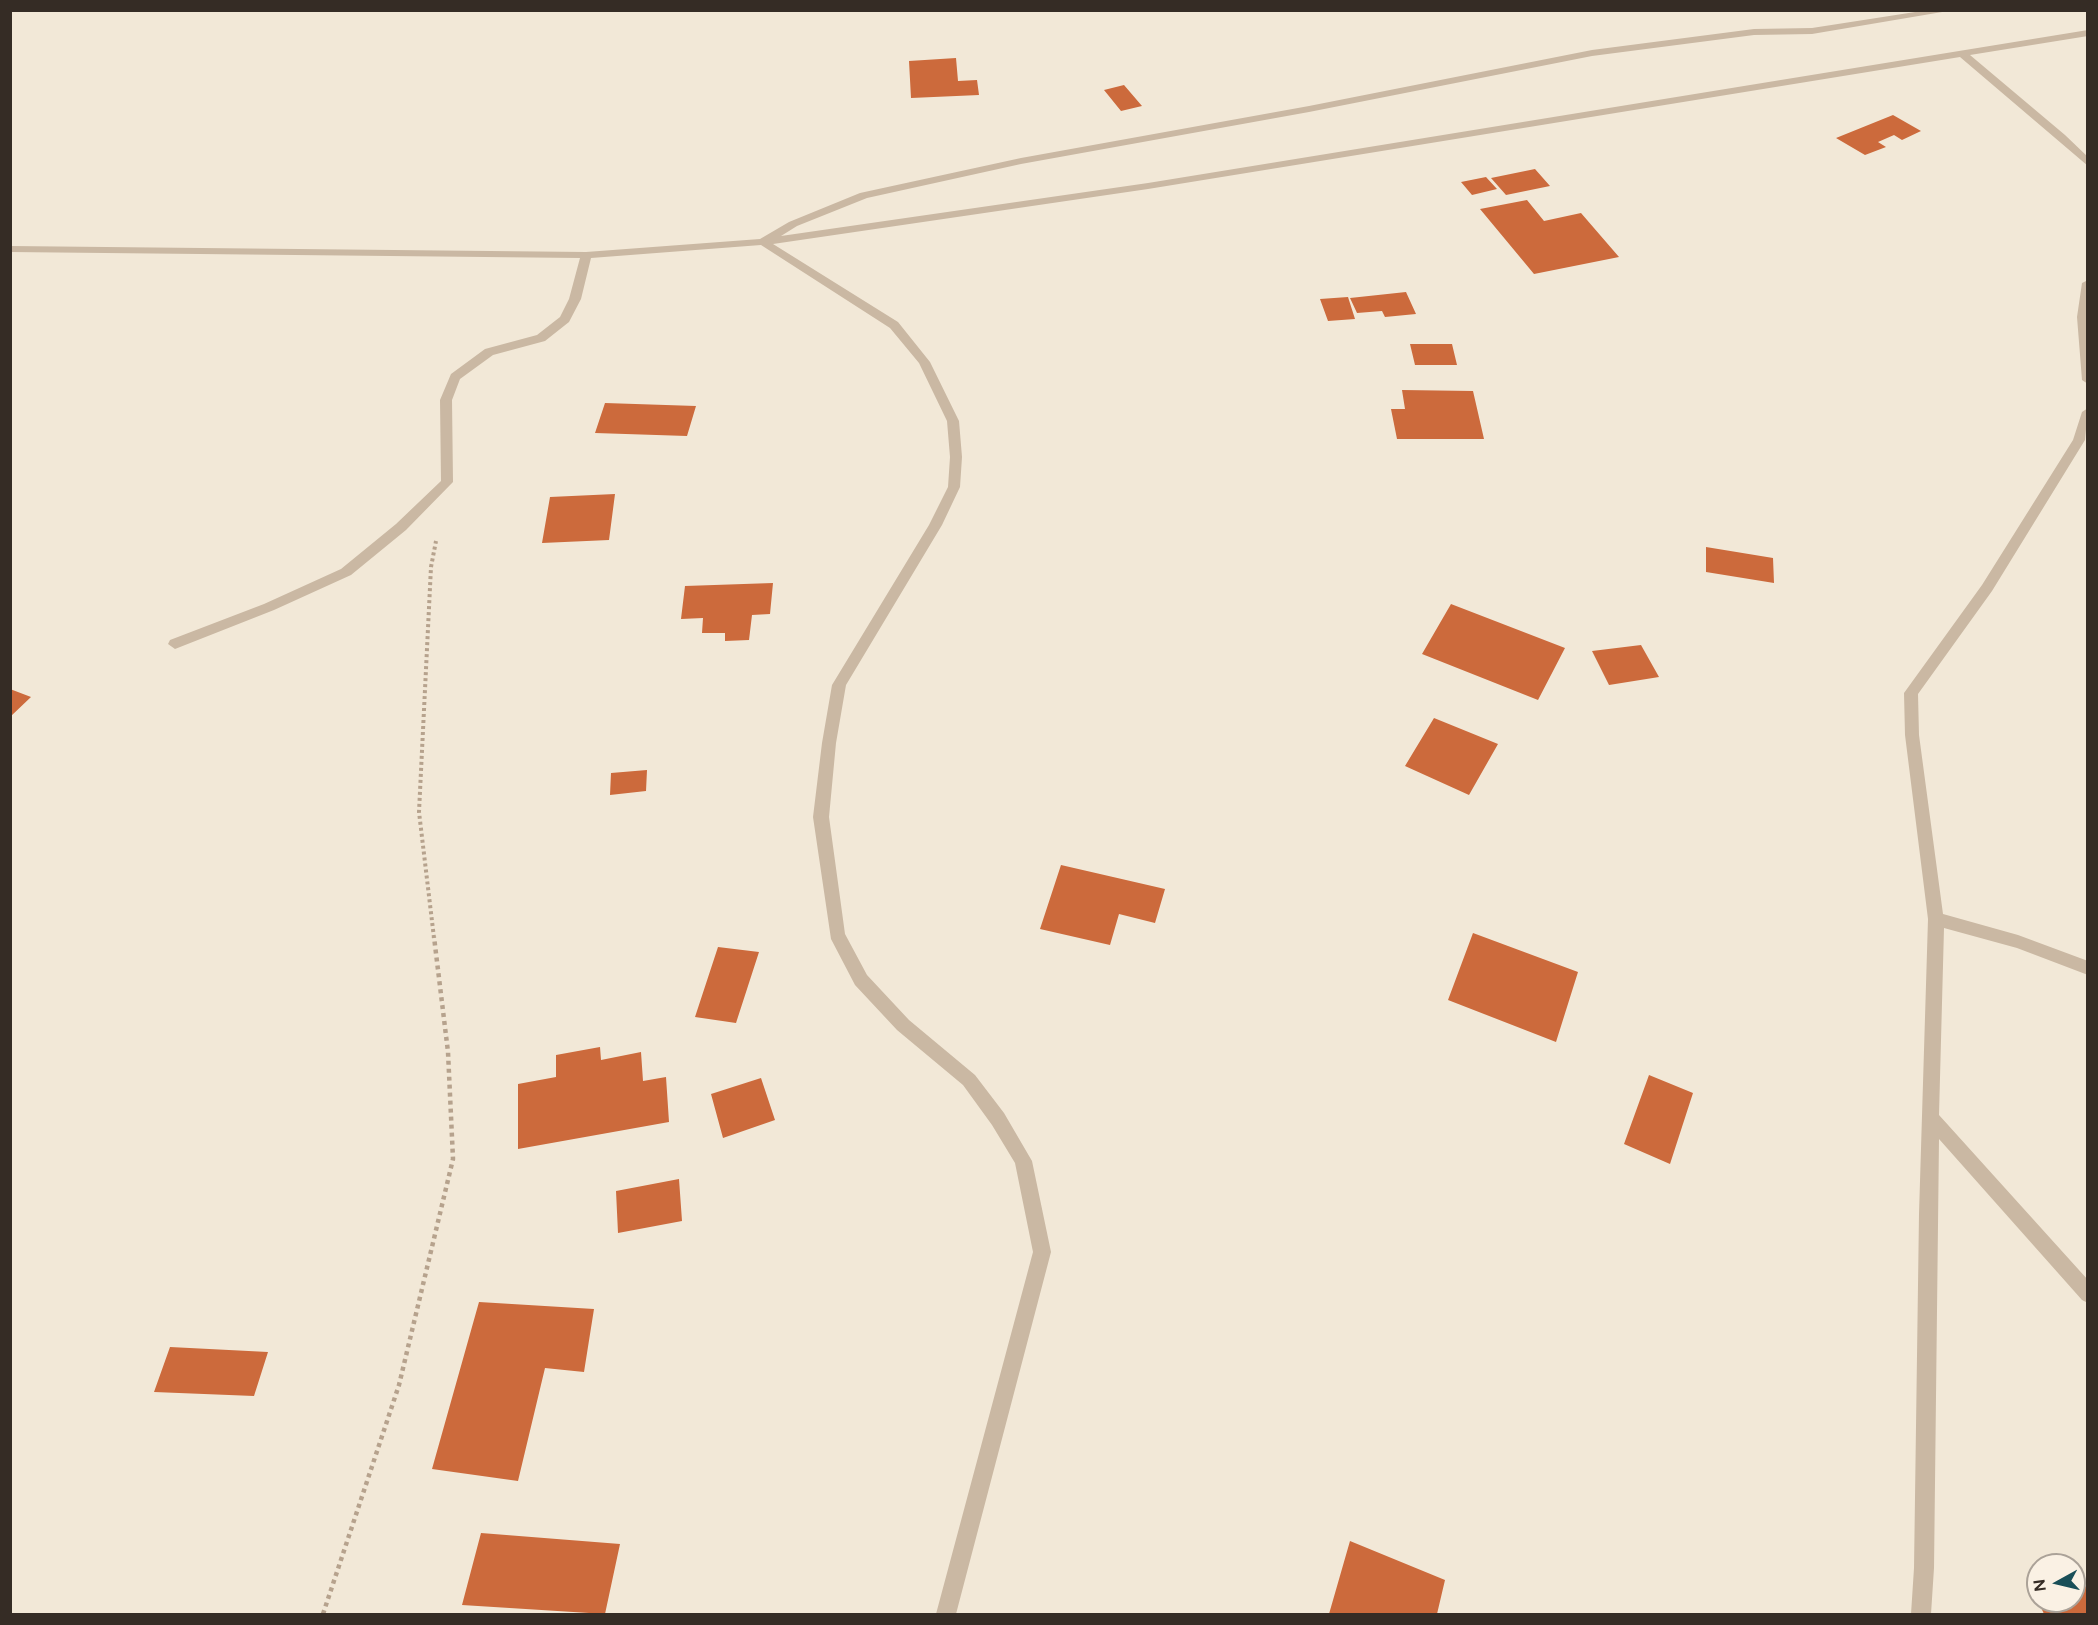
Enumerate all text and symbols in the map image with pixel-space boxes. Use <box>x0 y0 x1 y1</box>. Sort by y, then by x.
north arrow <box>2026 1553 2086 1613</box>
text: N <box>2029 1578 2050 1593</box>

